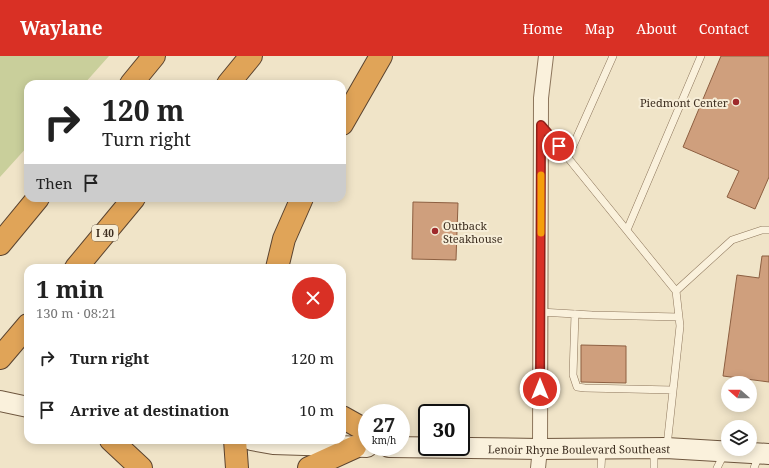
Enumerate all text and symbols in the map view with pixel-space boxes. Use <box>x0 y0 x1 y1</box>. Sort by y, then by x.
text: Waylane <box>20 15 103 41</box>
text: Home <box>523 19 563 38</box>
text: Map <box>585 19 614 38</box>
text: About <box>636 19 677 38</box>
text: Contact <box>699 19 749 38</box>
text: 120 m <box>102 91 184 129</box>
place label: Piedmont Center <box>640 95 729 110</box>
icon: right <box>36 96 88 148</box>
marker: Piedmont Center <box>731 97 741 107</box>
text: Turn right <box>102 127 191 151</box>
pin <box>542 129 576 163</box>
icon: arrive <box>548 135 570 157</box>
icon: arrive <box>80 172 102 194</box>
text: Then <box>36 173 72 193</box>
place label: Outback Steakhouse <box>443 218 503 246</box>
road number: I 40 <box>92 225 118 241</box>
marker: Outback Steakhouse <box>430 226 440 236</box>
text: 1 min <box>36 272 104 305</box>
button: close <box>292 277 334 319</box>
text: 130 m · 08:21 <box>36 304 116 322</box>
icon: right <box>36 347 58 369</box>
text: Turn right <box>70 348 149 368</box>
text: 120 m <box>291 348 334 368</box>
position arrow <box>519 368 561 410</box>
north arrow <box>721 376 757 412</box>
map controls <box>721 376 757 456</box>
icon: arrive <box>36 399 58 421</box>
text: Arrive at destination <box>70 400 229 420</box>
text: 10 m <box>299 400 334 420</box>
speed limit sign: 30 <box>418 404 470 456</box>
text: 27 <box>373 411 395 438</box>
button: layers <box>721 420 757 456</box>
text: km/h <box>372 433 396 447</box>
street label: Lenoir Rhyne Boulevard Southeast <box>488 440 671 457</box>

